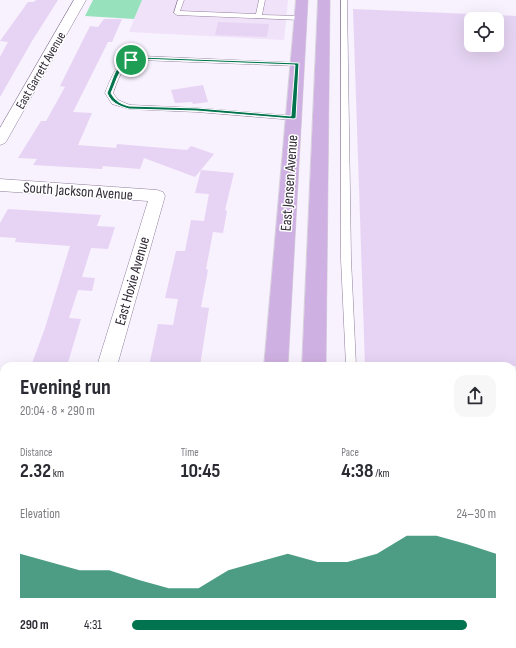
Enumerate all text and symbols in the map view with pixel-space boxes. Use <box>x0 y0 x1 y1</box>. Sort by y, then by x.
map controls <box>464 12 504 52</box>
button: locate <box>464 12 504 52</box>
street label: East Garrett Avenue <box>12 29 69 112</box>
pin <box>114 43 148 77</box>
icon: arrive <box>120 49 142 71</box>
street label: East Jensen Avenue <box>277 134 302 232</box>
street label: South Jackson Avenue <box>23 178 133 205</box>
street label: East Hoxie Avenue <box>111 235 154 328</box>
text: Evening run <box>20 374 111 401</box>
button: share <box>454 375 496 417</box>
text: 20:04 · 8 × 290 m <box>20 403 95 419</box>
text: Distance <box>20 446 52 459</box>
text: Time <box>181 446 199 459</box>
text: Pace <box>341 446 359 459</box>
text: 2.32 <box>20 459 51 483</box>
text: 10:45 <box>181 459 220 483</box>
text: 4:38 <box>341 459 374 483</box>
text: km <box>51 467 64 480</box>
text: /km <box>374 467 390 480</box>
text: Elevation <box>20 506 60 522</box>
text: 24–30 m <box>456 506 496 522</box>
text: 290 m <box>20 617 49 633</box>
text: 4:31 <box>84 617 102 633</box>

